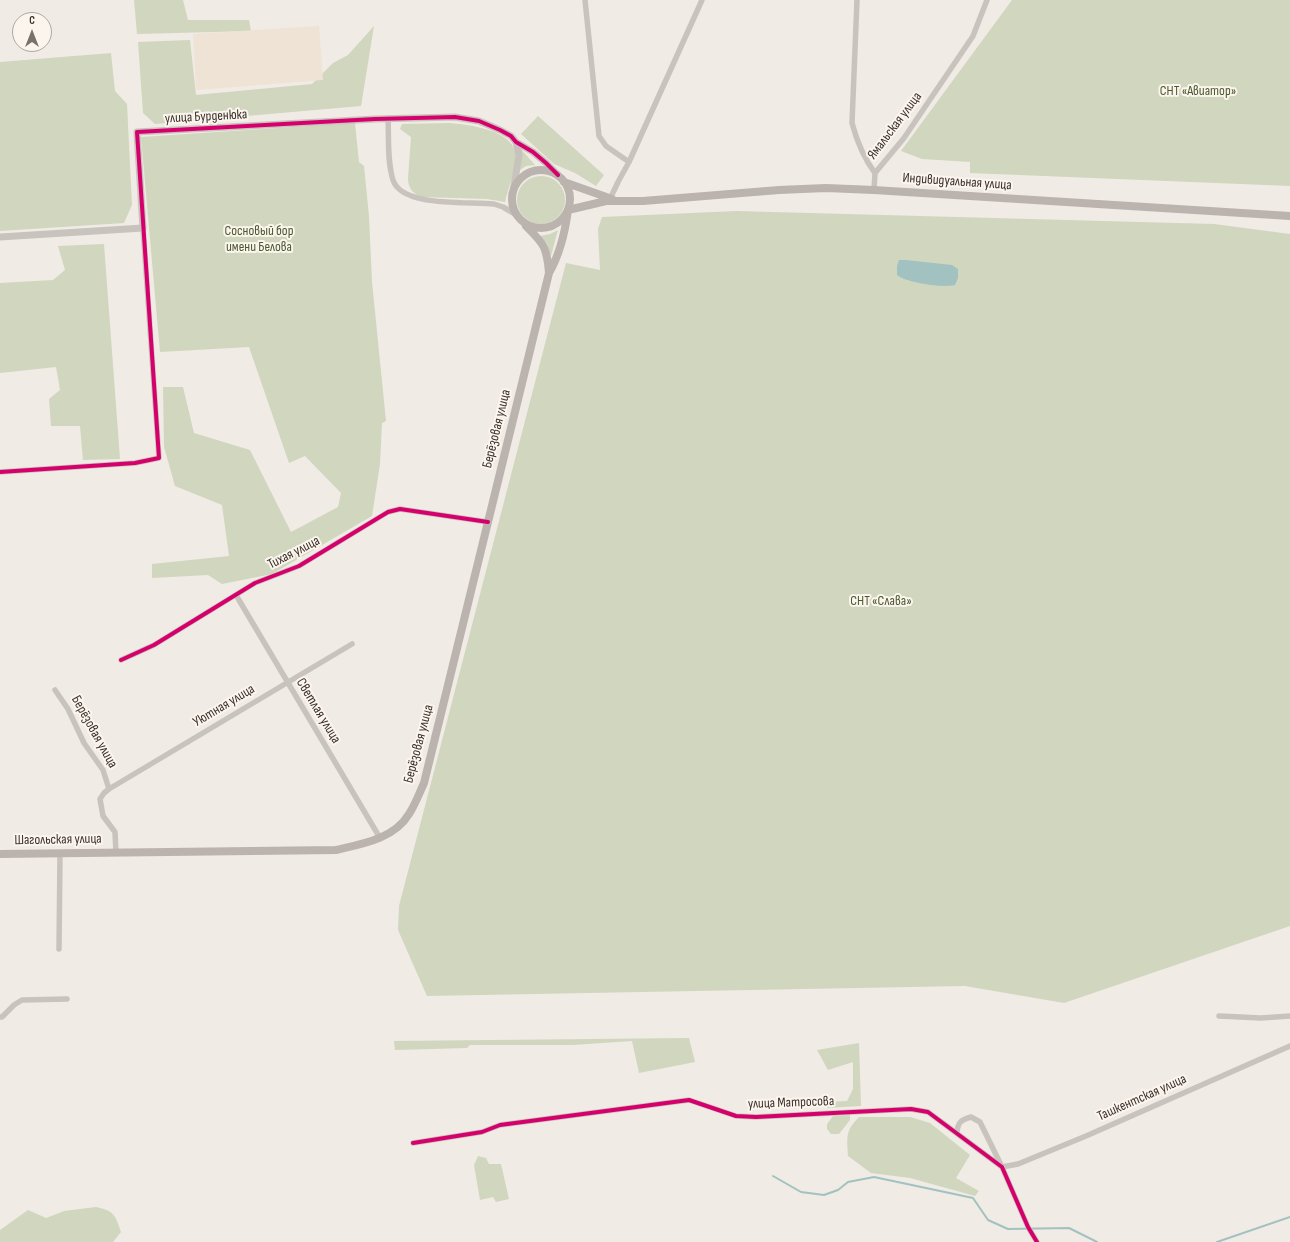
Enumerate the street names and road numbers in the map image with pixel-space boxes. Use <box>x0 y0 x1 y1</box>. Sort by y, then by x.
street label: Ямальская улица <box>864 89 926 163</box>
street label: улица Бурденюка <box>164 106 248 128</box>
street label: Индивидуальная улица <box>902 170 1012 194</box>
street label: Берёзовая улица <box>479 388 515 470</box>
street label: Тихая улица <box>265 533 323 573</box>
street label: Светлая улица <box>292 675 344 747</box>
street label: Уютная улица <box>190 681 258 731</box>
street label: Берёзовая улица <box>67 693 121 771</box>
street label: Берёзовая улица <box>400 703 438 785</box>
street label: Шагольская улица <box>14 831 102 849</box>
street label: Ташкентская улица <box>1095 1071 1189 1125</box>
street label: улица Матросова <box>748 1093 834 1113</box>

